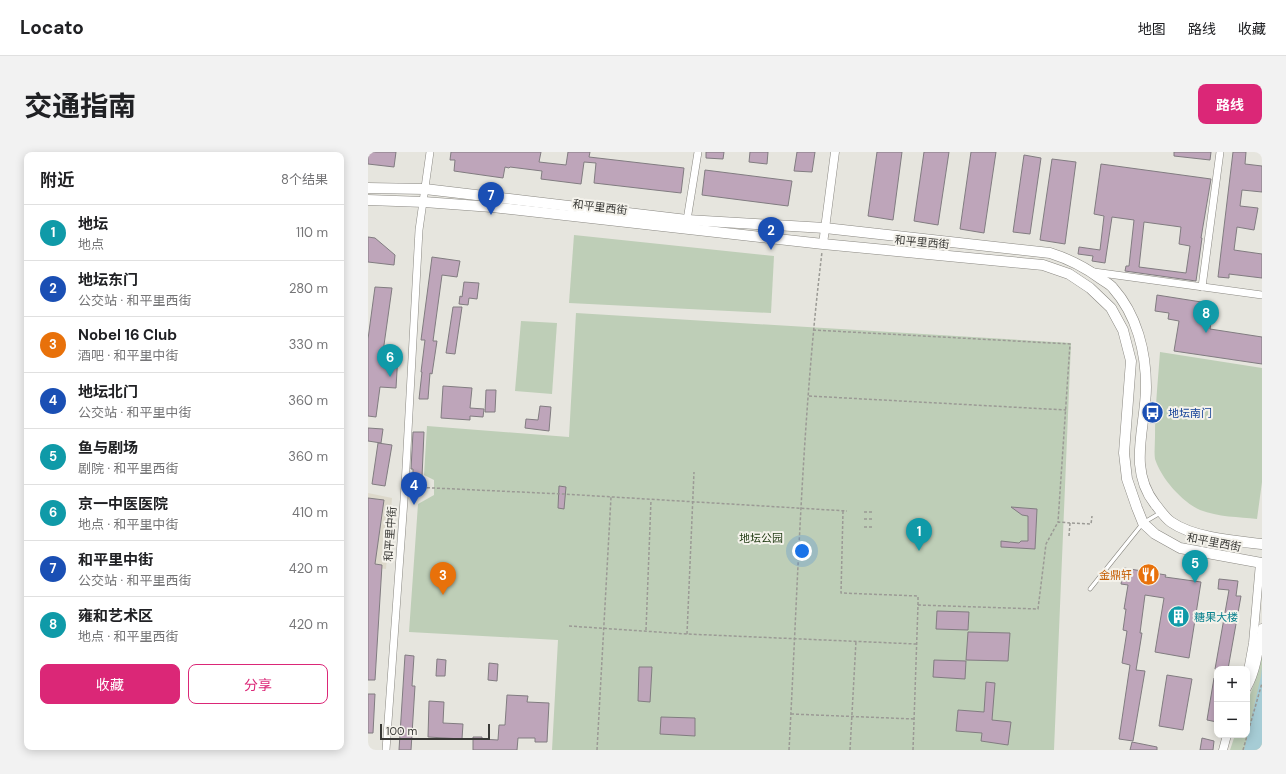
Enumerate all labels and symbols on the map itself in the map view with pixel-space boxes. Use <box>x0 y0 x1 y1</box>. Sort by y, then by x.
pin: 7 <box>478 182 504 215</box>
street label: 和平里西街 <box>572 197 628 217</box>
pin: 2 <box>758 217 784 250</box>
street label: 和平里西街 <box>894 233 950 251</box>
pin: 8 <box>1193 300 1219 333</box>
pin: 6 <box>377 344 403 377</box>
bus stop icon: 地坛南门 <box>1139 400 1165 426</box>
place label: 地坛南门 <box>1168 406 1212 420</box>
pin: 4 <box>401 472 427 505</box>
street label: 和平里中街 <box>381 506 399 562</box>
pin: 1 <box>906 518 932 551</box>
street label: 和平里西街 <box>1186 530 1242 554</box>
park label: 地坛公园 <box>739 531 783 545</box>
your location <box>792 541 812 561</box>
pin: 5 <box>1182 550 1208 583</box>
pin: 3 <box>430 562 456 595</box>
restaurant icon: 金鼎轩 <box>1135 562 1161 588</box>
place label: 金鼎轩 <box>1099 568 1132 582</box>
building icon: 糖果大楼 <box>1165 604 1191 630</box>
place label: 糖果大楼 <box>1194 610 1238 624</box>
scale bar <box>380 722 490 741</box>

